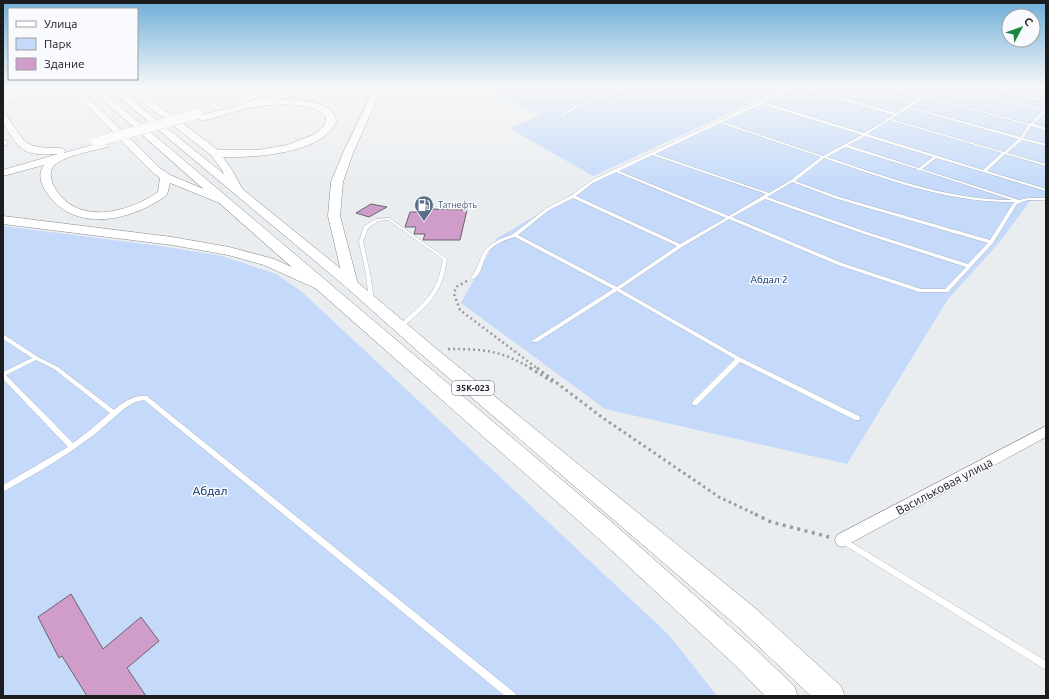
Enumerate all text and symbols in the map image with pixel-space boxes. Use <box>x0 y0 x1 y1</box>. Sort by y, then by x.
legend <box>8 8 138 80</box>
north arrow <box>1001 8 1041 48</box>
text: С <box>1022 15 1035 28</box>
text: Улица <box>44 17 77 30</box>
text: Парк <box>44 37 72 50</box>
text: Здание <box>44 57 85 70</box>
fuel station icon: Татнефть <box>413 194 435 222</box>
place label: Татнефть <box>438 200 477 210</box>
park label: Абдал 2 <box>750 274 788 285</box>
road number: 35К-023 <box>452 381 494 395</box>
street label: Васильковая улица <box>893 455 995 517</box>
park label: Абдал <box>192 484 228 497</box>

